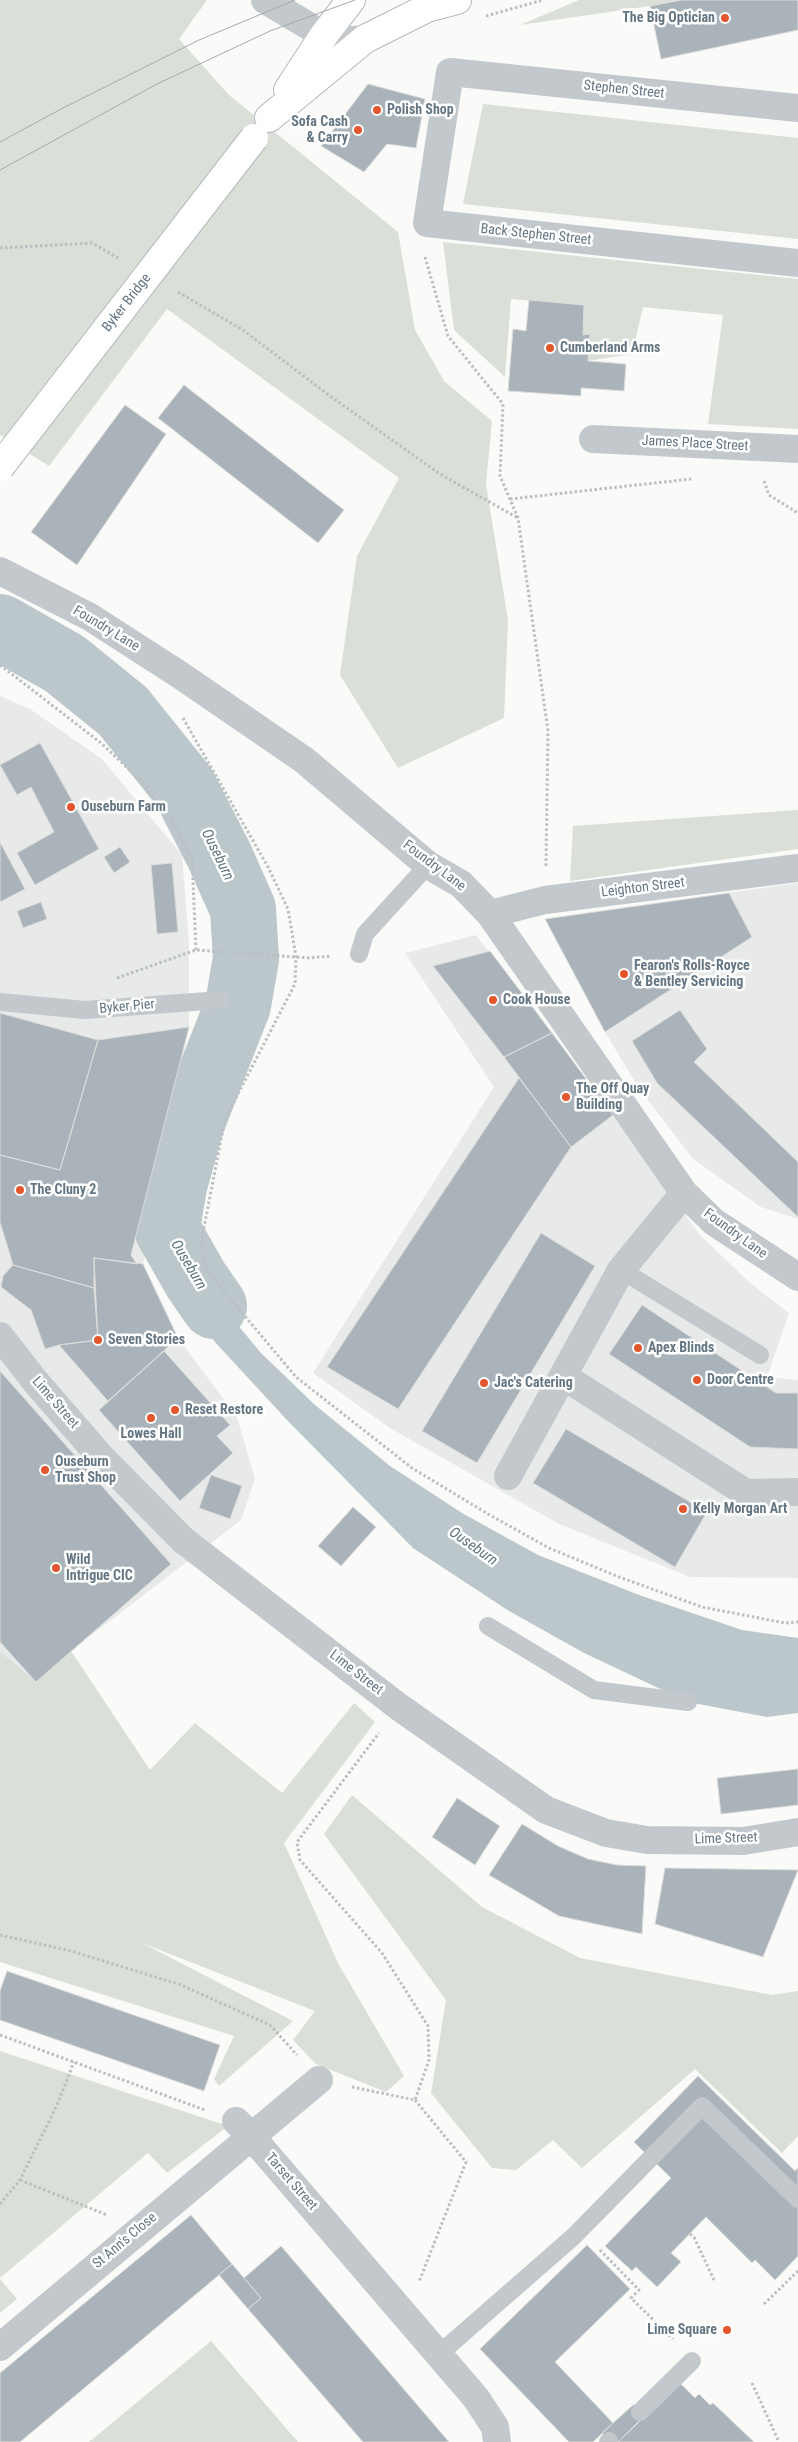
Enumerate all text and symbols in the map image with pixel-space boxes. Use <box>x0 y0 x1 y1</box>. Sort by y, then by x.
place label: The Big Optician <box>622 10 715 26</box>
marker: The Big Optician <box>719 12 731 24</box>
street label: Stephen Street <box>583 77 665 103</box>
place label: Polish Shop <box>387 102 454 118</box>
marker: Polish Shop <box>371 104 383 116</box>
place label: Sofa Cash & Carry <box>291 114 348 146</box>
marker: Sofa Cash & Carry <box>352 124 364 136</box>
street label: Back Stephen Street <box>480 221 592 249</box>
street label: Byker Bridge <box>99 271 155 335</box>
place label: Cumberland Arms <box>560 340 660 356</box>
marker: Cumberland Arms <box>544 342 556 354</box>
street label: James Place Street <box>641 433 749 455</box>
street label: Foundry Lane <box>70 603 142 655</box>
place label: Ouseburn Farm <box>81 799 166 815</box>
marker: Ouseburn Farm <box>65 801 77 813</box>
water label: Ouseburn <box>197 826 237 884</box>
street label: Foundry Lane <box>399 837 469 895</box>
street label: Leighton Street <box>600 875 686 901</box>
place label: Fearon's Rolls-Royce & Bentley Servicing <box>634 958 750 990</box>
marker: Fearon's Rolls-Royce & Bentley Servicing <box>618 968 630 980</box>
place label: Cook House <box>503 992 570 1008</box>
marker: Cook House <box>487 994 499 1006</box>
street label: Byker Pier <box>99 996 155 1018</box>
place label: The Off Quay Building <box>576 1081 649 1114</box>
marker: The Off Quay Building <box>560 1091 572 1103</box>
place label: The Cluny 2 <box>30 1182 96 1198</box>
marker: The Cluny 2 <box>14 1184 26 1196</box>
street label: Foundry Lane <box>700 1205 770 1263</box>
water label: Ouseburn <box>166 1237 210 1293</box>
place label: Seven Stories <box>108 1332 185 1348</box>
marker: Seven Stories <box>92 1334 104 1346</box>
place label: Apex Blinds <box>648 1340 714 1356</box>
marker: Apex Blinds <box>632 1342 644 1354</box>
place label: Door Centre <box>707 1372 774 1388</box>
street label: Lime Street <box>28 1374 82 1432</box>
marker: Door Centre <box>691 1374 703 1386</box>
place label: Jac's Catering <box>494 1375 573 1391</box>
marker: Jac's Catering <box>478 1377 490 1389</box>
place label: Reset Restore <box>185 1402 263 1418</box>
marker: Reset Restore <box>169 1404 181 1416</box>
marker: Lowes Hall <box>145 1412 157 1424</box>
place label: Lowes Hall <box>120 1426 182 1442</box>
place label: Ouseburn Trust Shop <box>55 1454 116 1486</box>
marker: Ouseburn Trust Shop <box>39 1464 51 1476</box>
place label: Kelly Morgan Art <box>693 1501 787 1517</box>
marker: Kelly Morgan Art <box>677 1503 689 1515</box>
water label: Ouseburn <box>445 1524 501 1570</box>
place label: Wild Intrigue CIC <box>66 1552 133 1584</box>
marker: Wild Intrigue CIC <box>50 1562 62 1574</box>
street label: Lime Street <box>326 1647 386 1699</box>
street label: Lime Street <box>694 1830 758 1848</box>
street label: Tarset Street <box>262 2150 320 2214</box>
street label: St Ann's Close <box>90 2209 160 2273</box>
place label: Lime Square <box>647 2322 717 2338</box>
marker: Lime Square <box>721 2324 733 2336</box>

